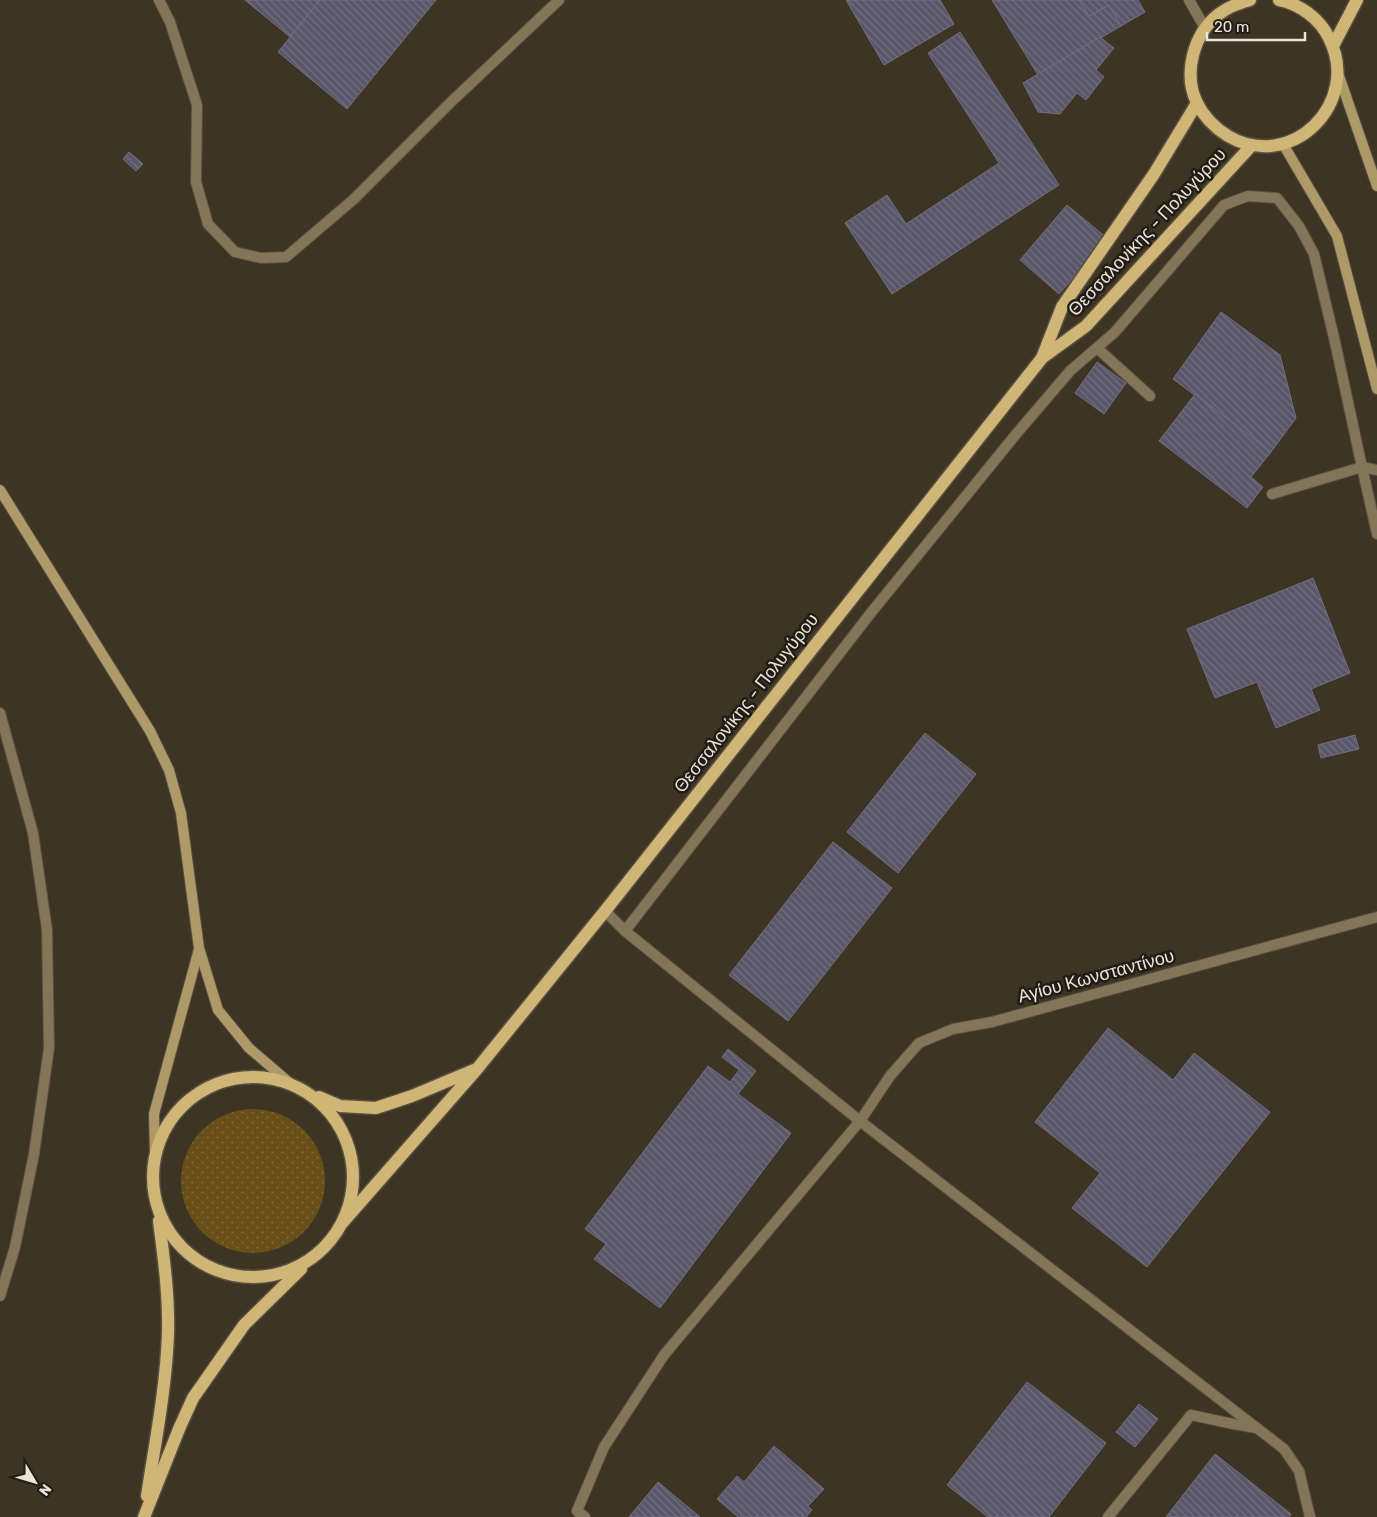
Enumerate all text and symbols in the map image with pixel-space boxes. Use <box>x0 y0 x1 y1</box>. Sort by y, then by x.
scale bar <box>1207 10 1304 42</box>
text: 20 m <box>1214 18 1249 36</box>
street label: Θεσσαλονίκης - Πολυγύρου <box>1063 143 1231 321</box>
street label: Θεσσαλονίκης - Πολυγύρου <box>669 609 823 797</box>
street label: Αγίου Κωνσταντίνου <box>1015 945 1177 1007</box>
north arrow <box>10 1457 60 1507</box>
text: N <box>35 1480 55 1499</box>

